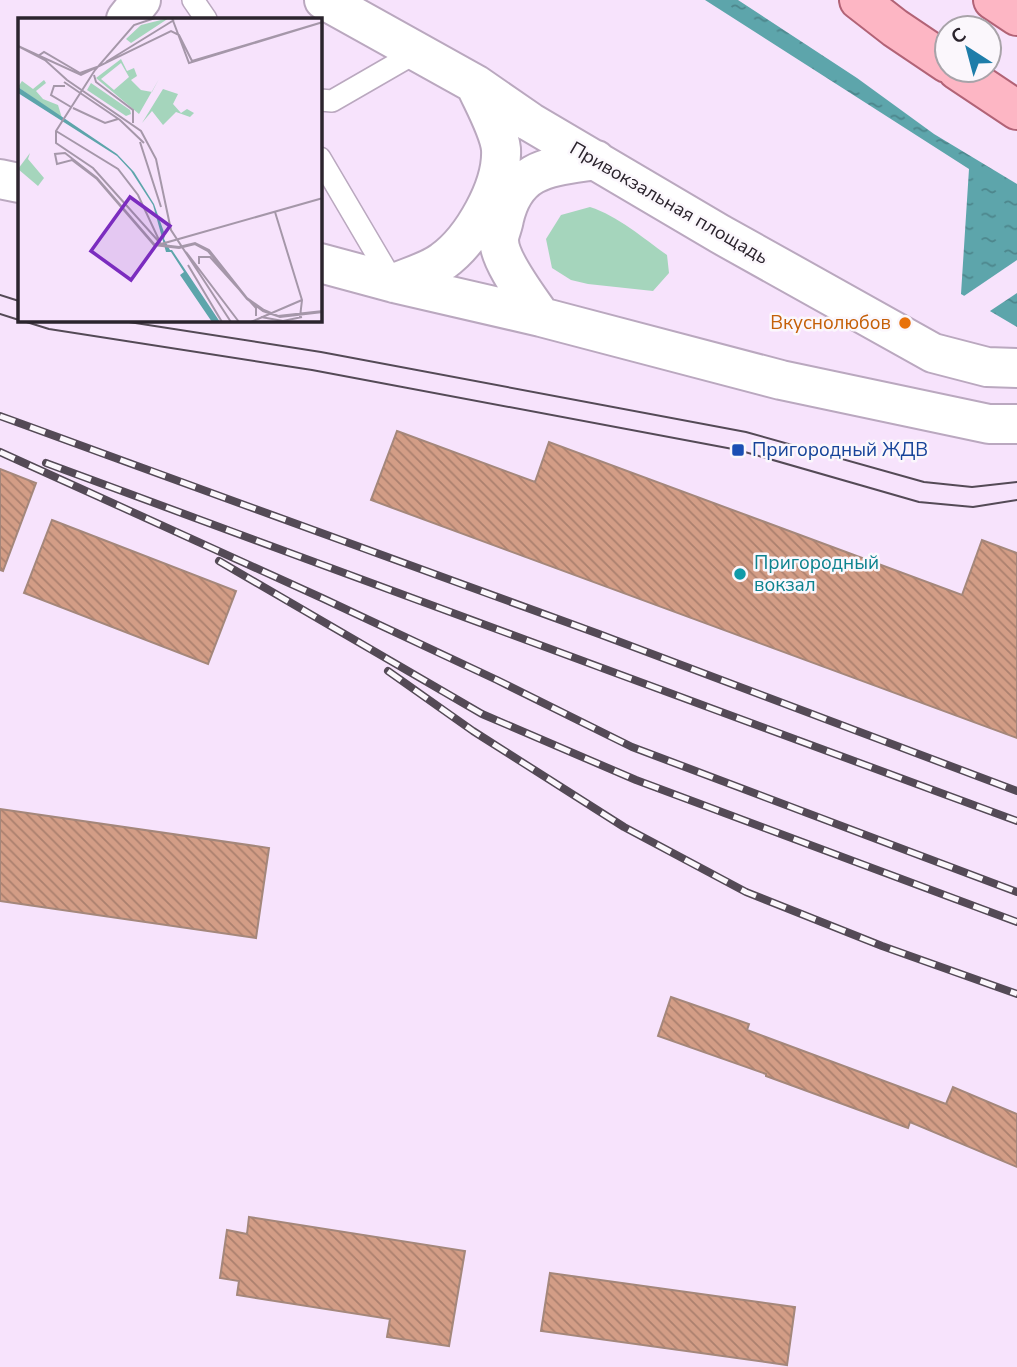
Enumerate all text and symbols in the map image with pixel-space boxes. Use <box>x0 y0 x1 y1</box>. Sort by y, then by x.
north arrow <box>933 14 1003 84</box>
inset map <box>18 18 322 322</box>
text: С <box>946 22 972 50</box>
street label: Привокзальная площадь <box>565 135 773 271</box>
place label: Вкуснолюбов <box>770 310 891 336</box>
marker: Вкуснолюбов <box>897 315 913 331</box>
place label: Пригородный ЖДВ <box>752 437 928 463</box>
marker: Пригородный ЖДВ <box>730 442 746 458</box>
place label: Пригородный вокзал <box>754 550 879 598</box>
marker: Пригородный вокзал <box>732 566 748 582</box>

